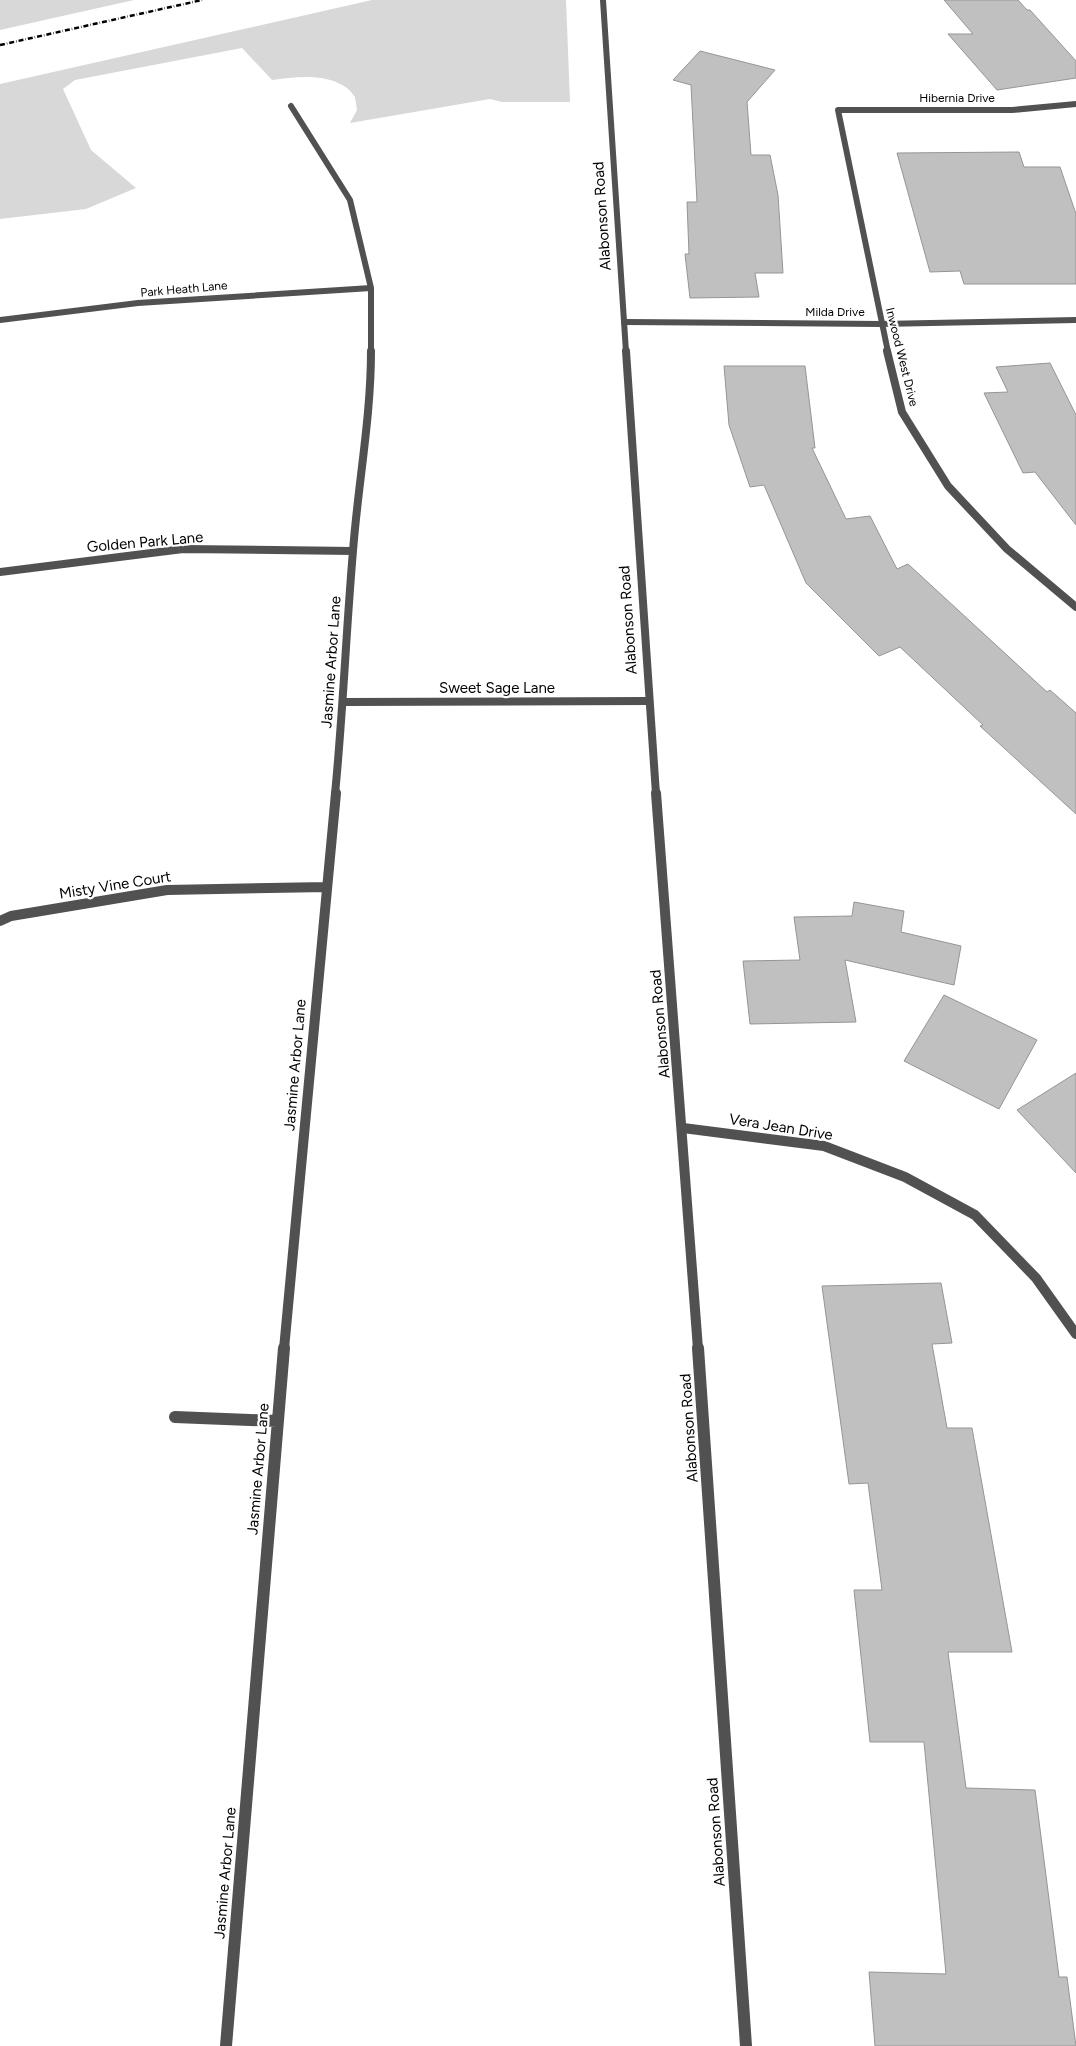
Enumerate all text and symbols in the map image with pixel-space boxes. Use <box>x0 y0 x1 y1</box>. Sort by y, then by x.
street label: Hibernia Drive <box>919 91 995 105</box>
street label: Alabonson Road <box>589 161 615 271</box>
street label: Park Heath Lane <box>140 278 229 300</box>
street label: Milda Drive <box>805 305 865 319</box>
street label: Inwood West Drive <box>883 306 921 408</box>
street label: Golden Park Lane <box>86 528 204 556</box>
street label: Alabonson Road <box>615 565 641 675</box>
street label: Jasmine Arbor Lane <box>317 595 345 729</box>
street label: Sweet Sage Lane <box>439 679 555 697</box>
street label: Misty Vine Court <box>58 867 173 903</box>
street label: Alabonson Road <box>646 969 674 1079</box>
street label: Jasmine Arbor Lane <box>280 998 310 1132</box>
street label: Vera Jean Drive <box>728 1110 834 1144</box>
street label: Alabonson Road <box>676 1373 702 1483</box>
street label: Jasmine Arbor Lane <box>243 1402 273 1536</box>
street label: Alabonson Road <box>703 1777 729 1887</box>
street label: Jasmine Arbor Lane <box>210 1806 240 1940</box>

